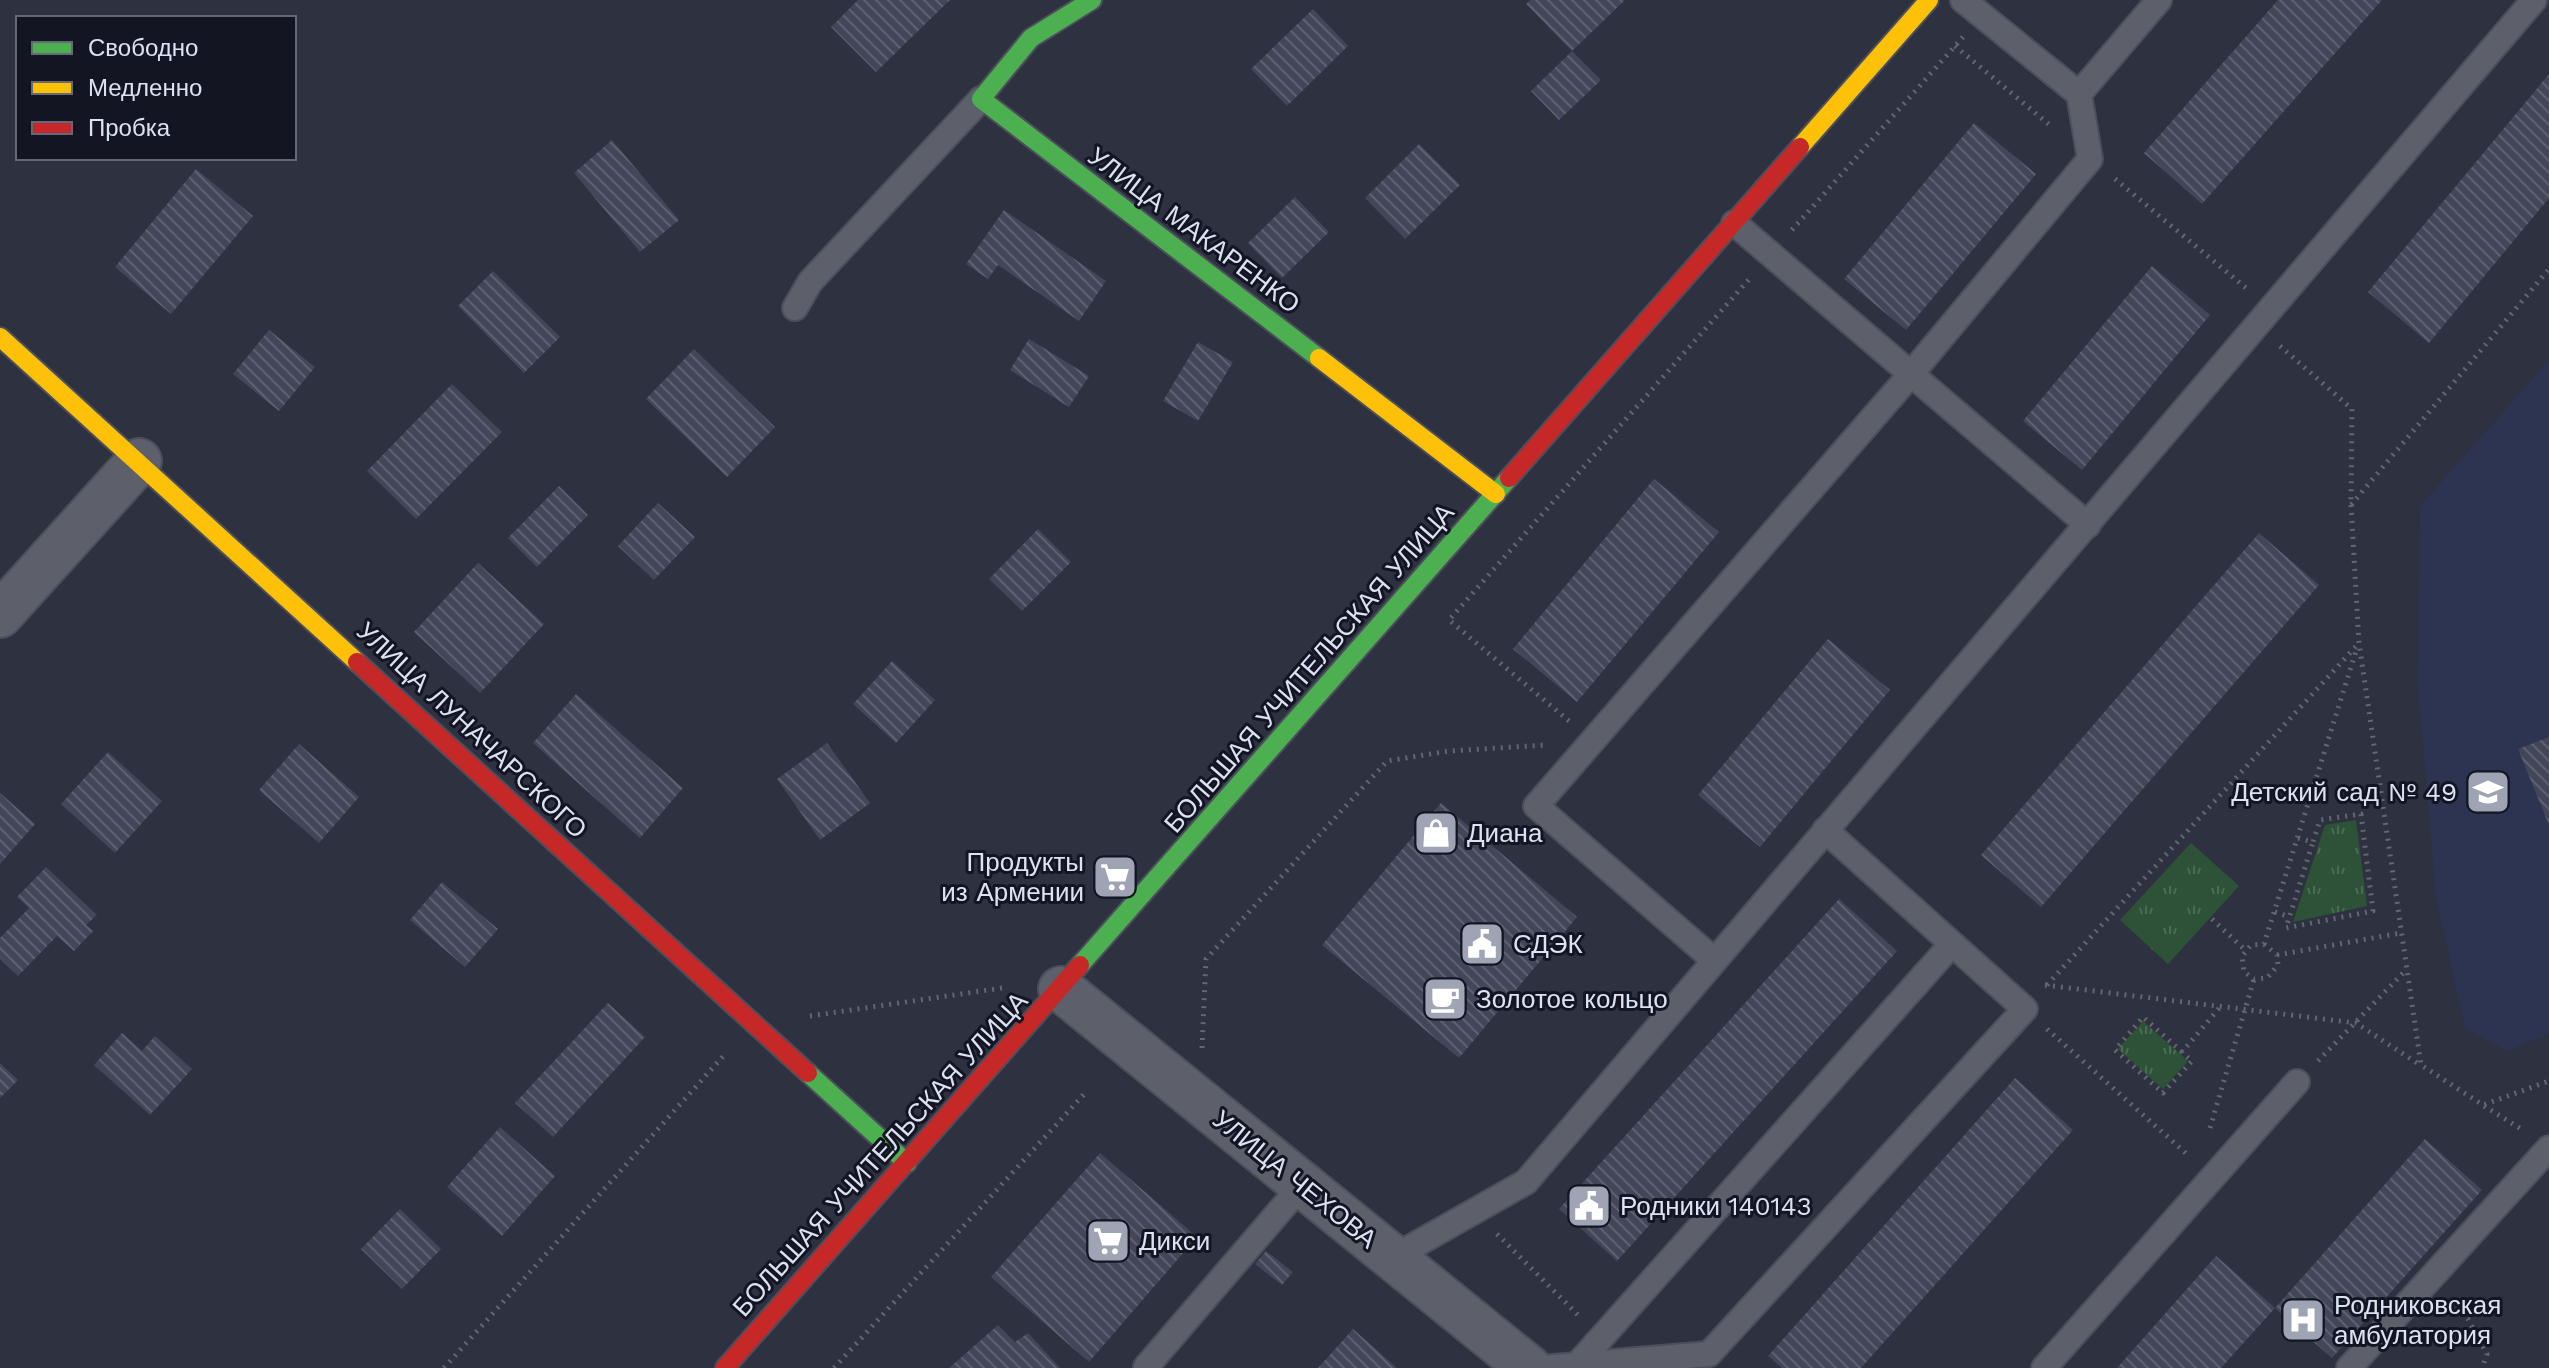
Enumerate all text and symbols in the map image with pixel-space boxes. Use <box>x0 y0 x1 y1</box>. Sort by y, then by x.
legend <box>16 16 296 160</box>
text: Свободно <box>88 34 198 62</box>
text: Медленно <box>88 74 202 102</box>
text: Пробка <box>88 114 171 142</box>
street label: УЛИЦА МАКАРЕНКО <box>1082 141 1306 319</box>
street label: БОЛЬШАЯ УЧИТЕЛЬСКАЯ УЛИЦА <box>1158 497 1460 839</box>
street label: УЛИЦА ЛУНАЧАРСКОГО <box>351 616 593 844</box>
school or university icon: Детский сад № 49 <box>2464 768 2512 816</box>
place label: Детский сад № 49 <box>2231 777 2457 807</box>
shop icon: Диана <box>1412 809 1460 857</box>
place label: Диана <box>1467 818 1543 848</box>
place label: Продукты из Армении <box>941 847 1084 907</box>
supermarket icon: Продукты из Армении <box>1091 853 1139 901</box>
public building icon: СДЭК <box>1458 920 1506 968</box>
place label: СДЭК <box>1513 929 1583 959</box>
cafe icon: Золотое кольцо <box>1421 975 1469 1023</box>
place label: Золотое кольцо <box>1476 984 1668 1014</box>
street label: БОЛЬШАЯ УЧИТЕЛЬСКАЯ УЛИЦА <box>726 985 1034 1322</box>
street label: УЛИЦА ЧЕХОВА <box>1207 1104 1383 1255</box>
public building icon: Родники 140143 <box>1565 1182 1613 1230</box>
place label: Родники 140143 <box>1620 1191 1812 1221</box>
supermarket icon: Дикси <box>1084 1217 1132 1265</box>
place label: Дикси <box>1139 1226 1210 1256</box>
place label: Родниковская амбулатория <box>2334 1290 2501 1350</box>
hospital icon: Родниковская амбулатория <box>2279 1296 2327 1344</box>

